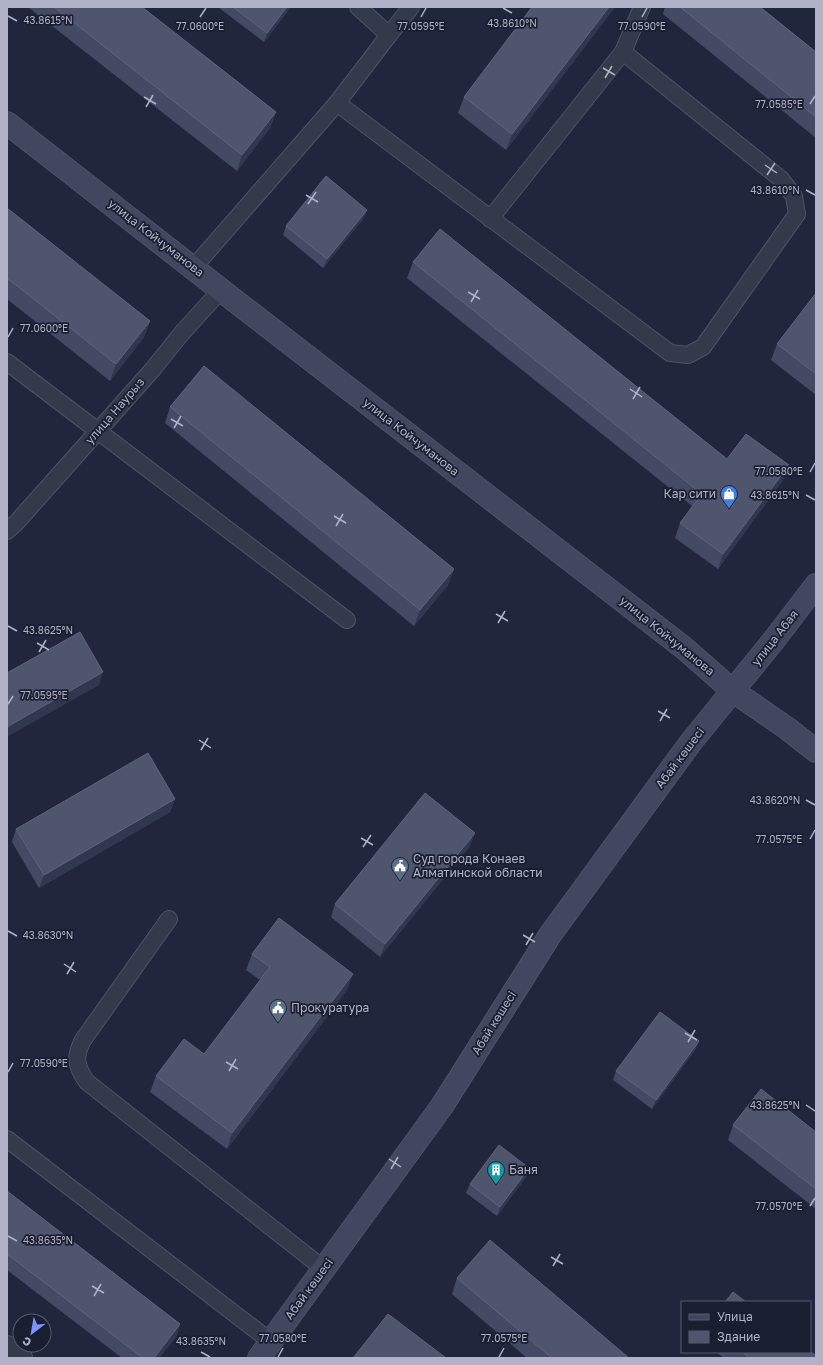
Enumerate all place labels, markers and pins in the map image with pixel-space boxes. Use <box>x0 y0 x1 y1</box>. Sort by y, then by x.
shop icon: Кар сити <box>719 484 739 509</box>
place label: Кар сити <box>663 486 716 501</box>
place label: Суд города Конаев Алматинской области <box>413 851 543 880</box>
public building icon: Суд города Конаев Алматинской области <box>390 856 410 881</box>
public building icon: Прокуратура <box>268 998 288 1023</box>
place label: Прокуратура <box>291 1000 369 1015</box>
building icon: Баня <box>486 1160 506 1185</box>
place label: Баня <box>509 1162 538 1177</box>

